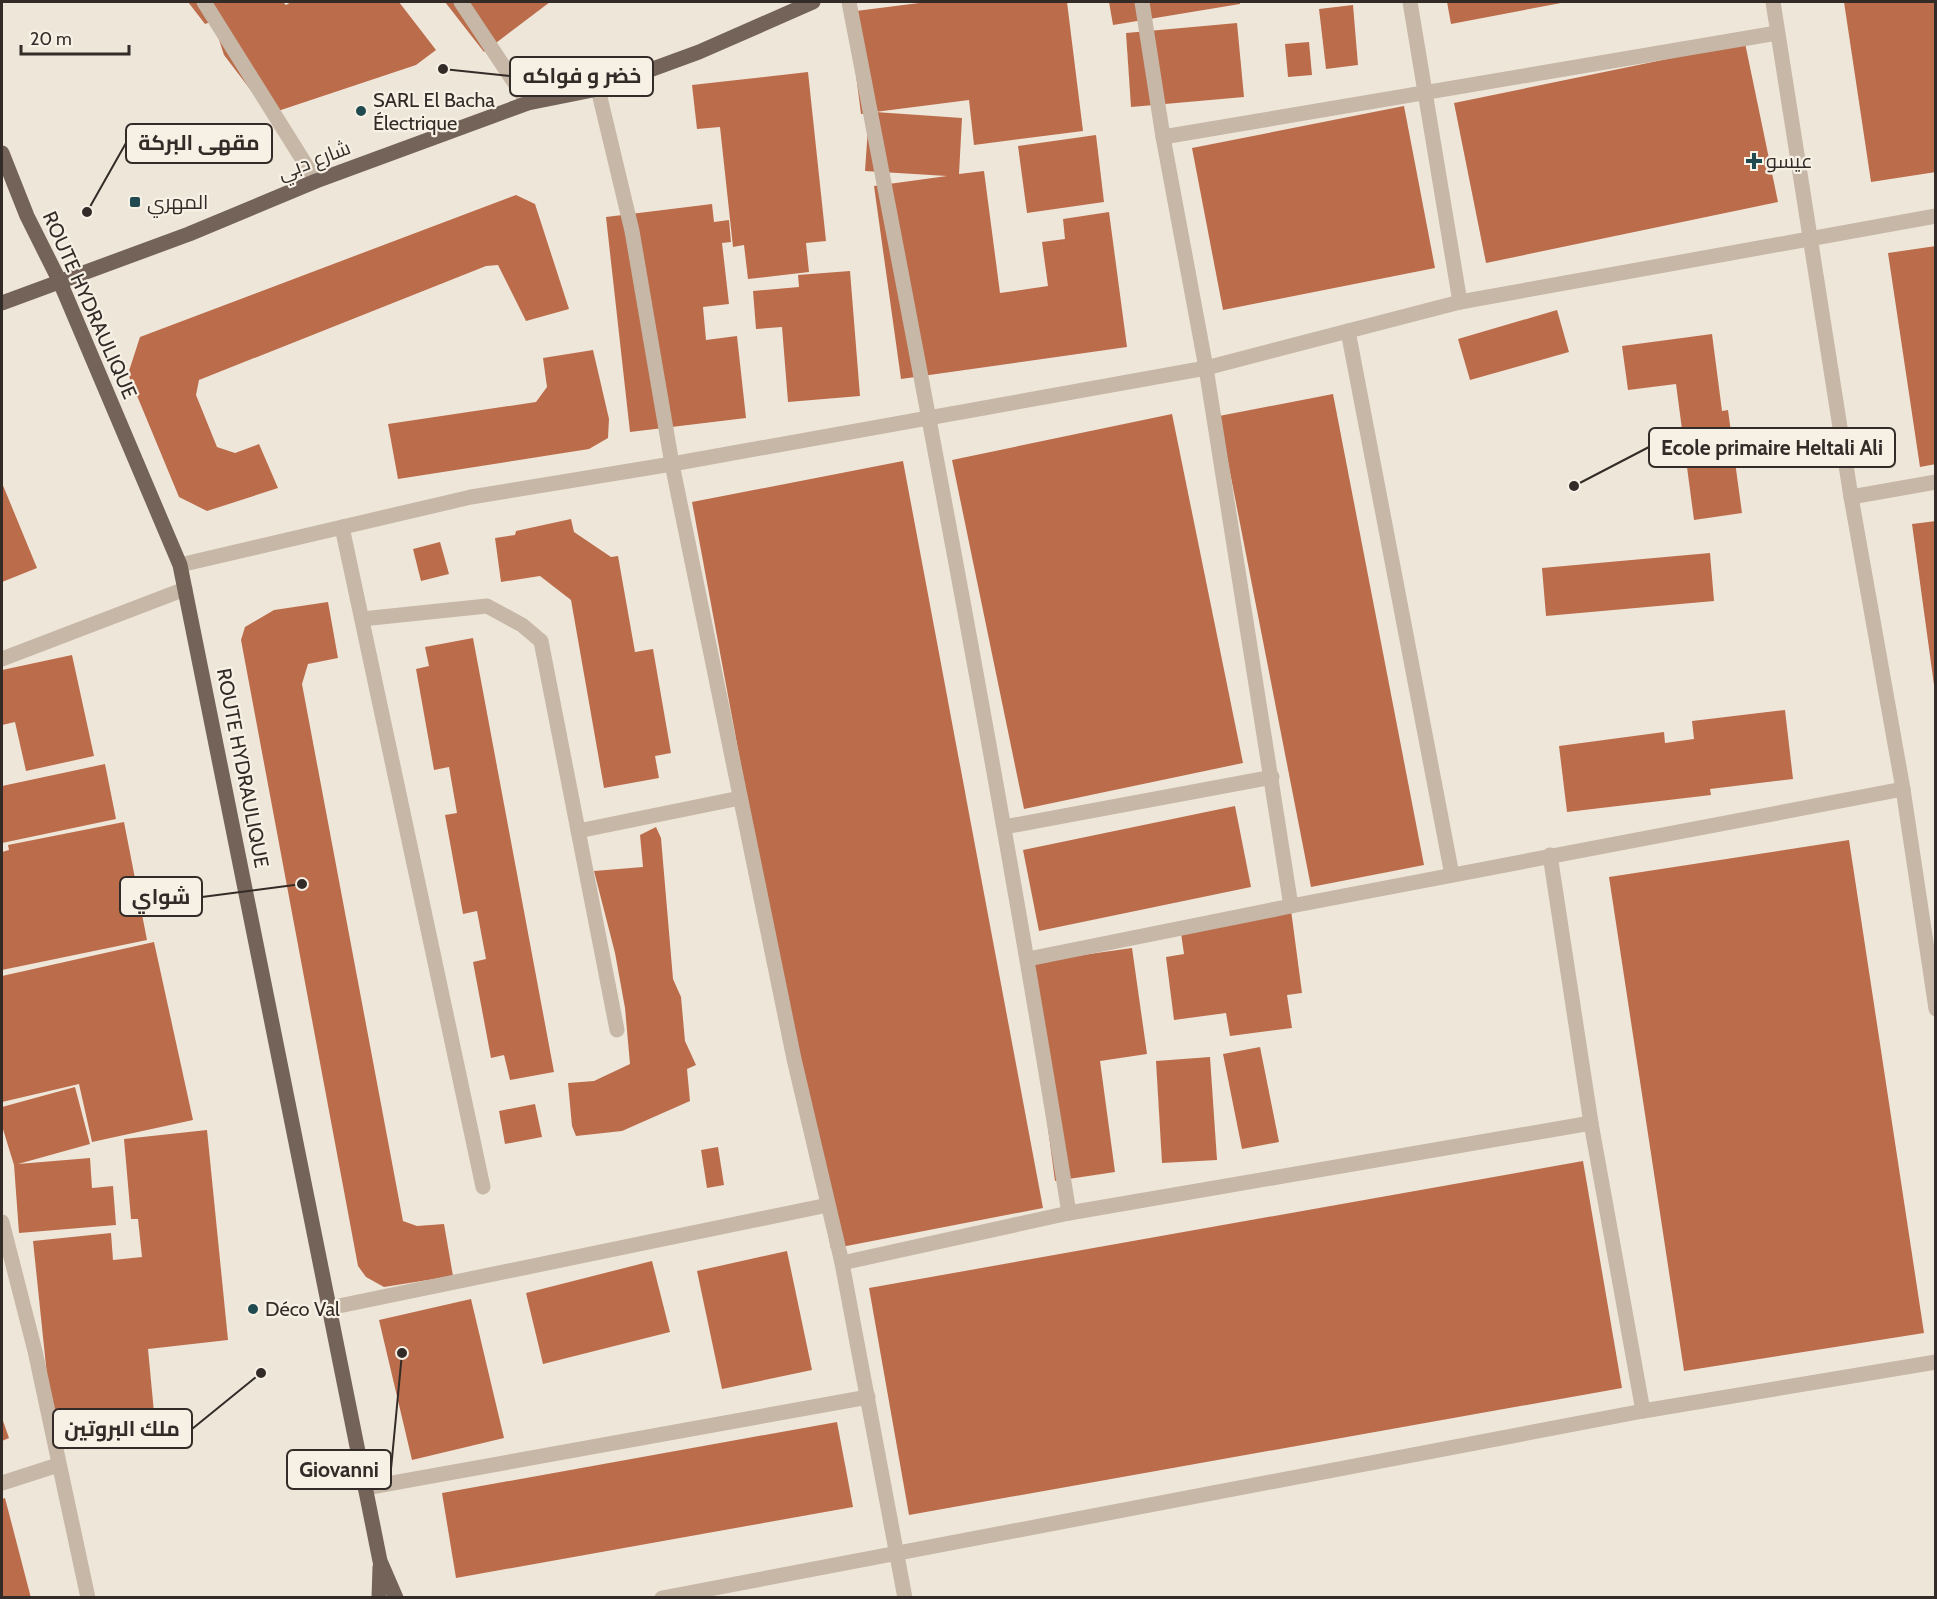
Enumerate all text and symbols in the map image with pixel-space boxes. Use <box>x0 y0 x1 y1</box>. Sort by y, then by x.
scale bar <box>21 18 129 56</box>
text: 20 m <box>30 28 72 50</box>
callout: خضر و فواكه <box>510 57 653 96</box>
text: خضر و فواكه <box>523 63 641 89</box>
place label: SARL El Bacha Électrique <box>373 88 495 135</box>
marker: SARL El Bacha Électrique <box>354 104 368 118</box>
callout: مقهى البركة <box>126 124 272 163</box>
text: مقهى البركة <box>138 130 260 156</box>
street label: شارع دبي <box>274 135 355 189</box>
place label: عيسو <box>1766 149 1812 173</box>
marker: عيسو <box>1747 154 1761 168</box>
place label: المهري <box>147 190 209 218</box>
marker: المهري <box>128 195 142 209</box>
street label: ROUTE HYDRAULIQUE <box>38 207 142 403</box>
callout: Ecole primaire Heltali Ali <box>1649 428 1895 467</box>
text: Ecole primaire Heltali Ali <box>1661 435 1883 460</box>
street label: ROUTE HYDRAULIQUE <box>212 666 274 870</box>
callout: شواي <box>120 877 202 916</box>
text: شواي <box>132 884 190 914</box>
place label: Déco Val <box>265 1297 340 1321</box>
marker: Déco Val <box>246 1302 260 1316</box>
callout: ملك البروتين <box>53 1409 192 1448</box>
text: ملك البروتين <box>64 1416 180 1442</box>
callout: Giovanni <box>287 1450 391 1489</box>
text: Giovanni <box>299 1457 379 1482</box>

